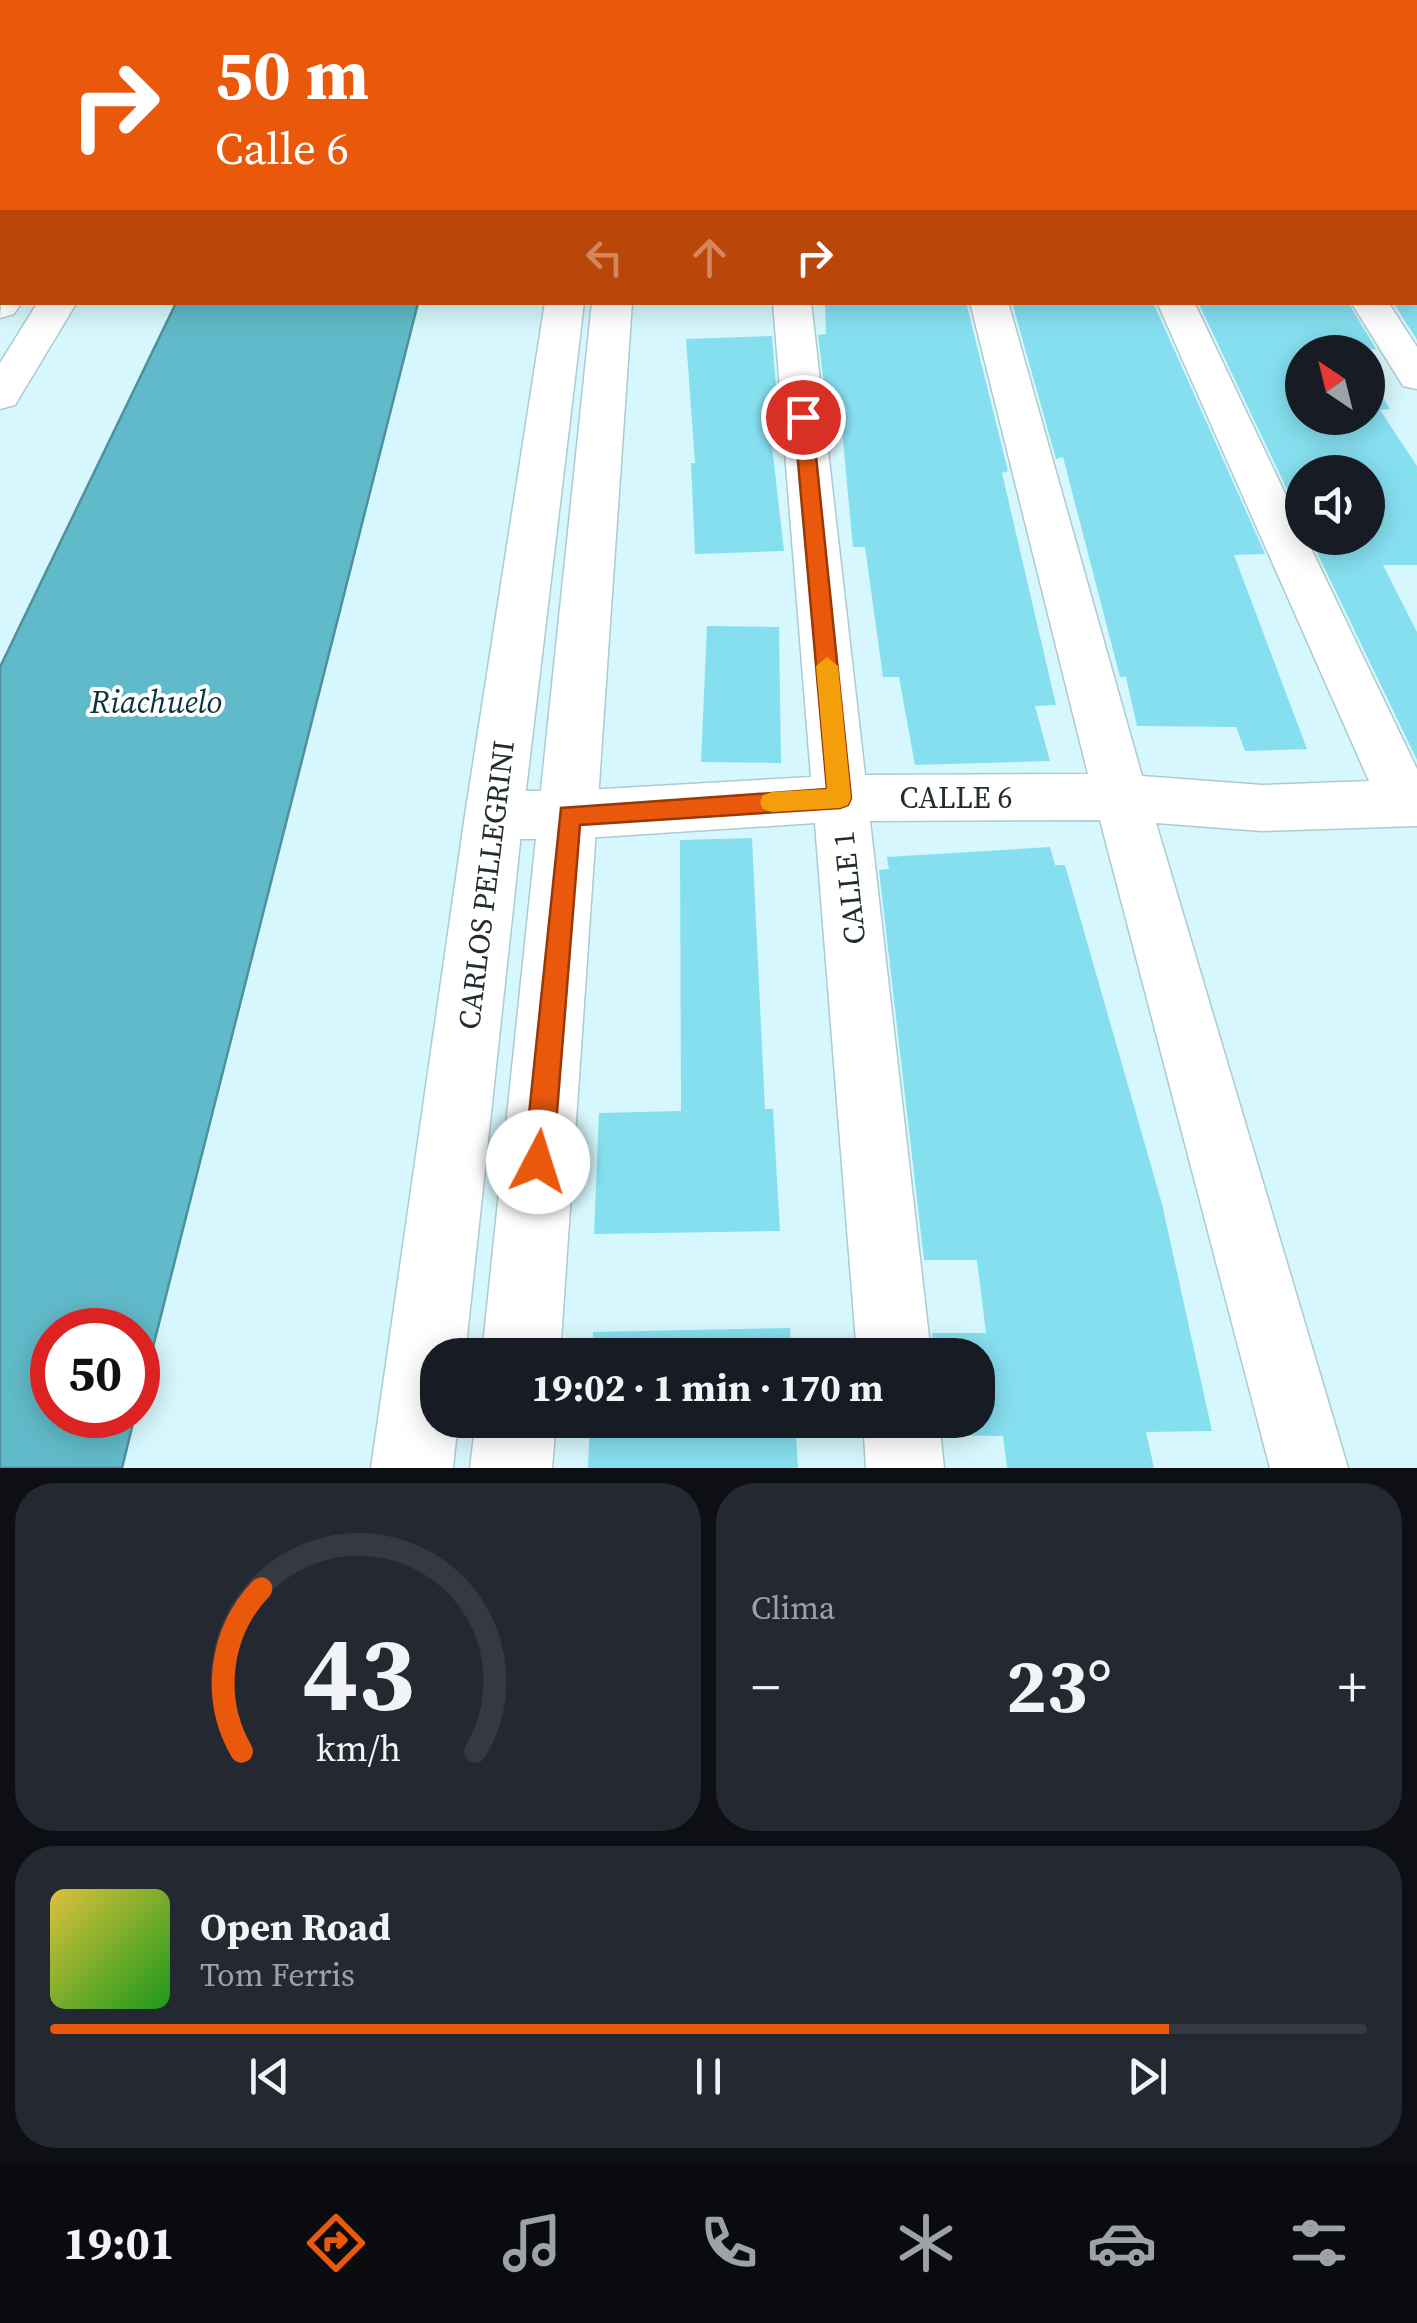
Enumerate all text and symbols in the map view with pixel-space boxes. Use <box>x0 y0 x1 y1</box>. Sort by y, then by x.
text: 50 m <box>215 26 369 122</box>
icon: right <box>50 40 180 170</box>
text: Calle 6 <box>215 117 349 179</box>
icon: left <box>577 230 632 285</box>
icon: ahead <box>682 230 737 285</box>
icon: right <box>787 230 842 285</box>
north arrow <box>1285 335 1385 435</box>
map controls <box>1285 335 1385 555</box>
pin <box>761 375 846 460</box>
icon: arrive <box>776 390 831 445</box>
button: sound <box>1285 455 1385 555</box>
water label: Riachuelo <box>89 680 222 724</box>
street label: CARLOS PELLEGRINI <box>448 738 524 1032</box>
street label: CALLE 6 <box>899 777 1013 818</box>
street label: CALLE 1 <box>823 830 875 946</box>
position arrow <box>486 1110 590 1214</box>
speed limit sign: 50 <box>30 1308 160 1438</box>
text: 19:02 · 1 min · 170 m <box>531 1362 884 1414</box>
text: Clima <box>751 1586 835 1630</box>
text: 43 <box>302 1601 414 1744</box>
text: 23° <box>1006 1634 1112 1737</box>
text: − <box>751 1649 780 1724</box>
text: + <box>1338 1649 1367 1724</box>
text: km/h <box>315 1724 401 1773</box>
text: Open Road <box>200 1901 391 1953</box>
text: Tom Ferris <box>200 1953 355 1997</box>
icon: previous <box>242 2049 297 2104</box>
icon: pause <box>681 2049 736 2104</box>
icon: next <box>1120 2049 1175 2104</box>
icon: directions <box>301 2208 371 2278</box>
icon: music <box>497 2208 567 2278</box>
icon: phone <box>694 2208 764 2278</box>
icon: climate <box>891 2208 961 2278</box>
icon: car <box>1087 2208 1157 2278</box>
icon: filters <box>1284 2208 1354 2278</box>
text: 19:01 <box>63 2212 174 2274</box>

